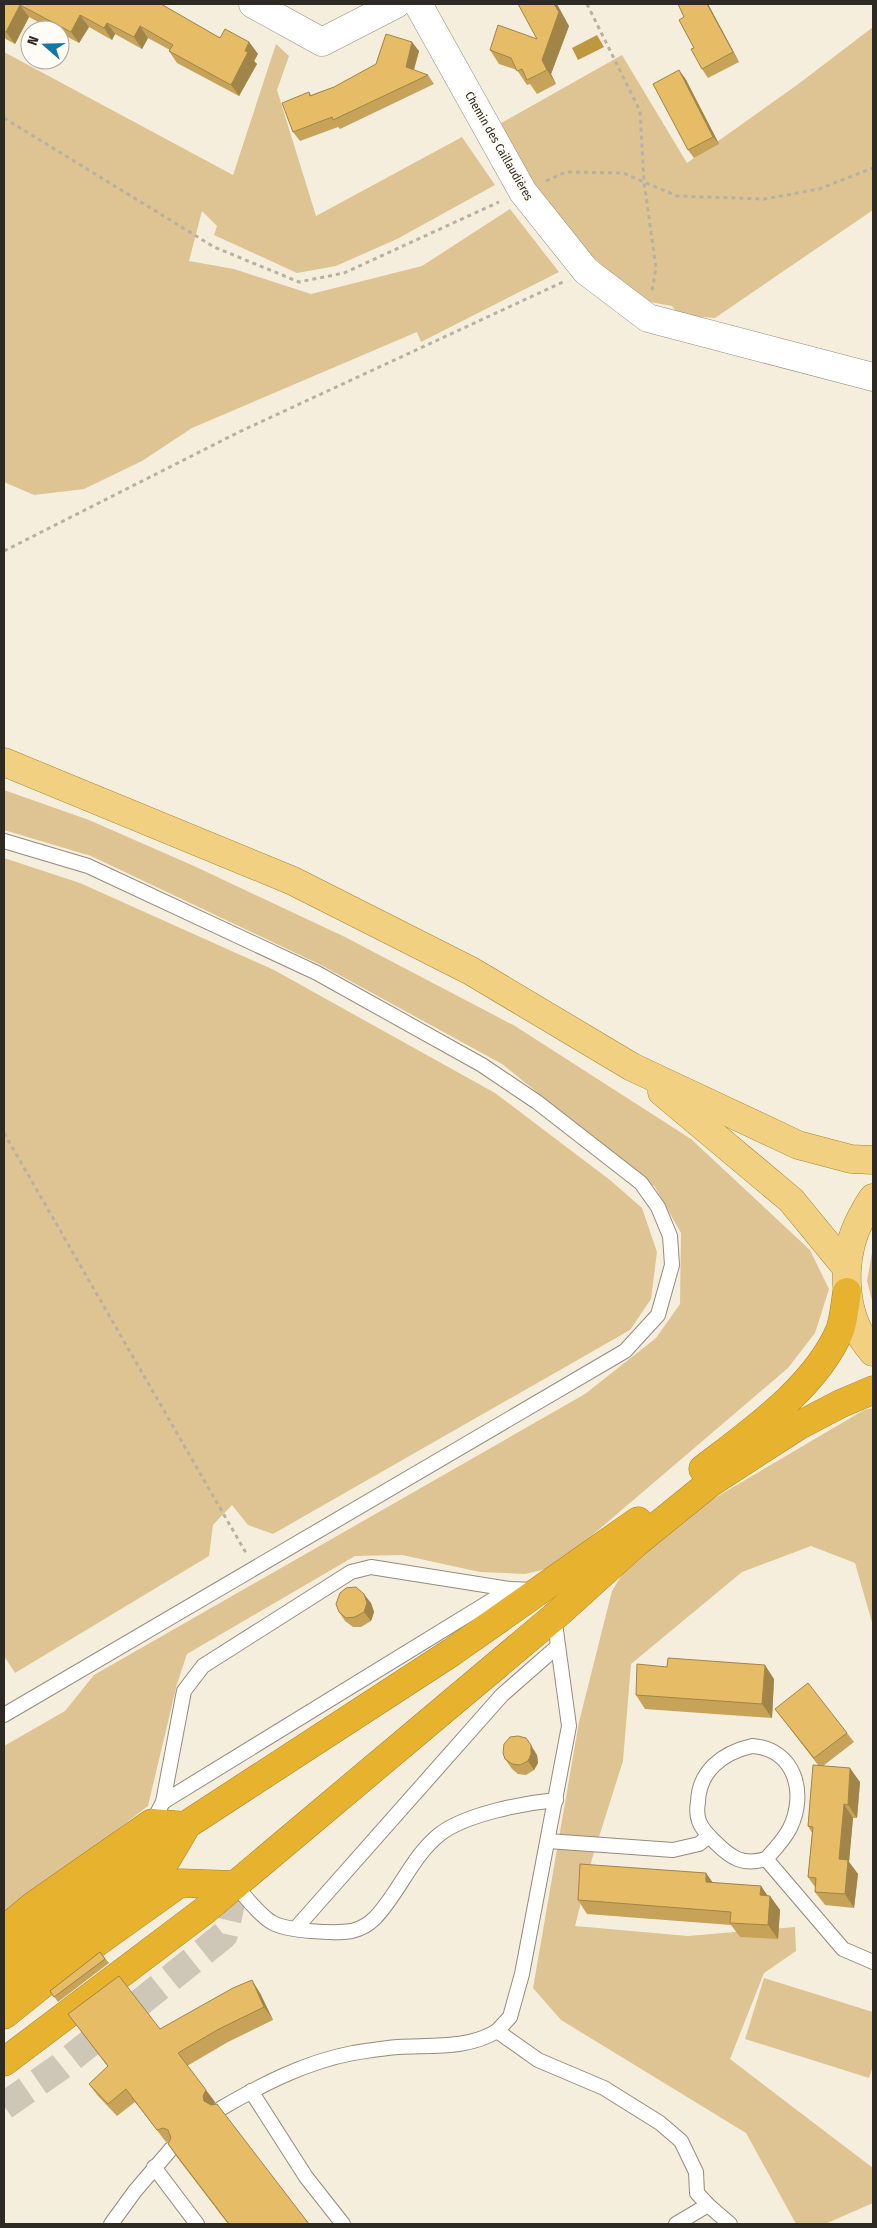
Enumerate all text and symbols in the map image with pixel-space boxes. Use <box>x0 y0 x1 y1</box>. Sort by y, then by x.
north arrow <box>20 20 70 70</box>
text: N <box>24 34 43 48</box>
street label: Chemin des Caillaudières <box>462 89 536 203</box>

